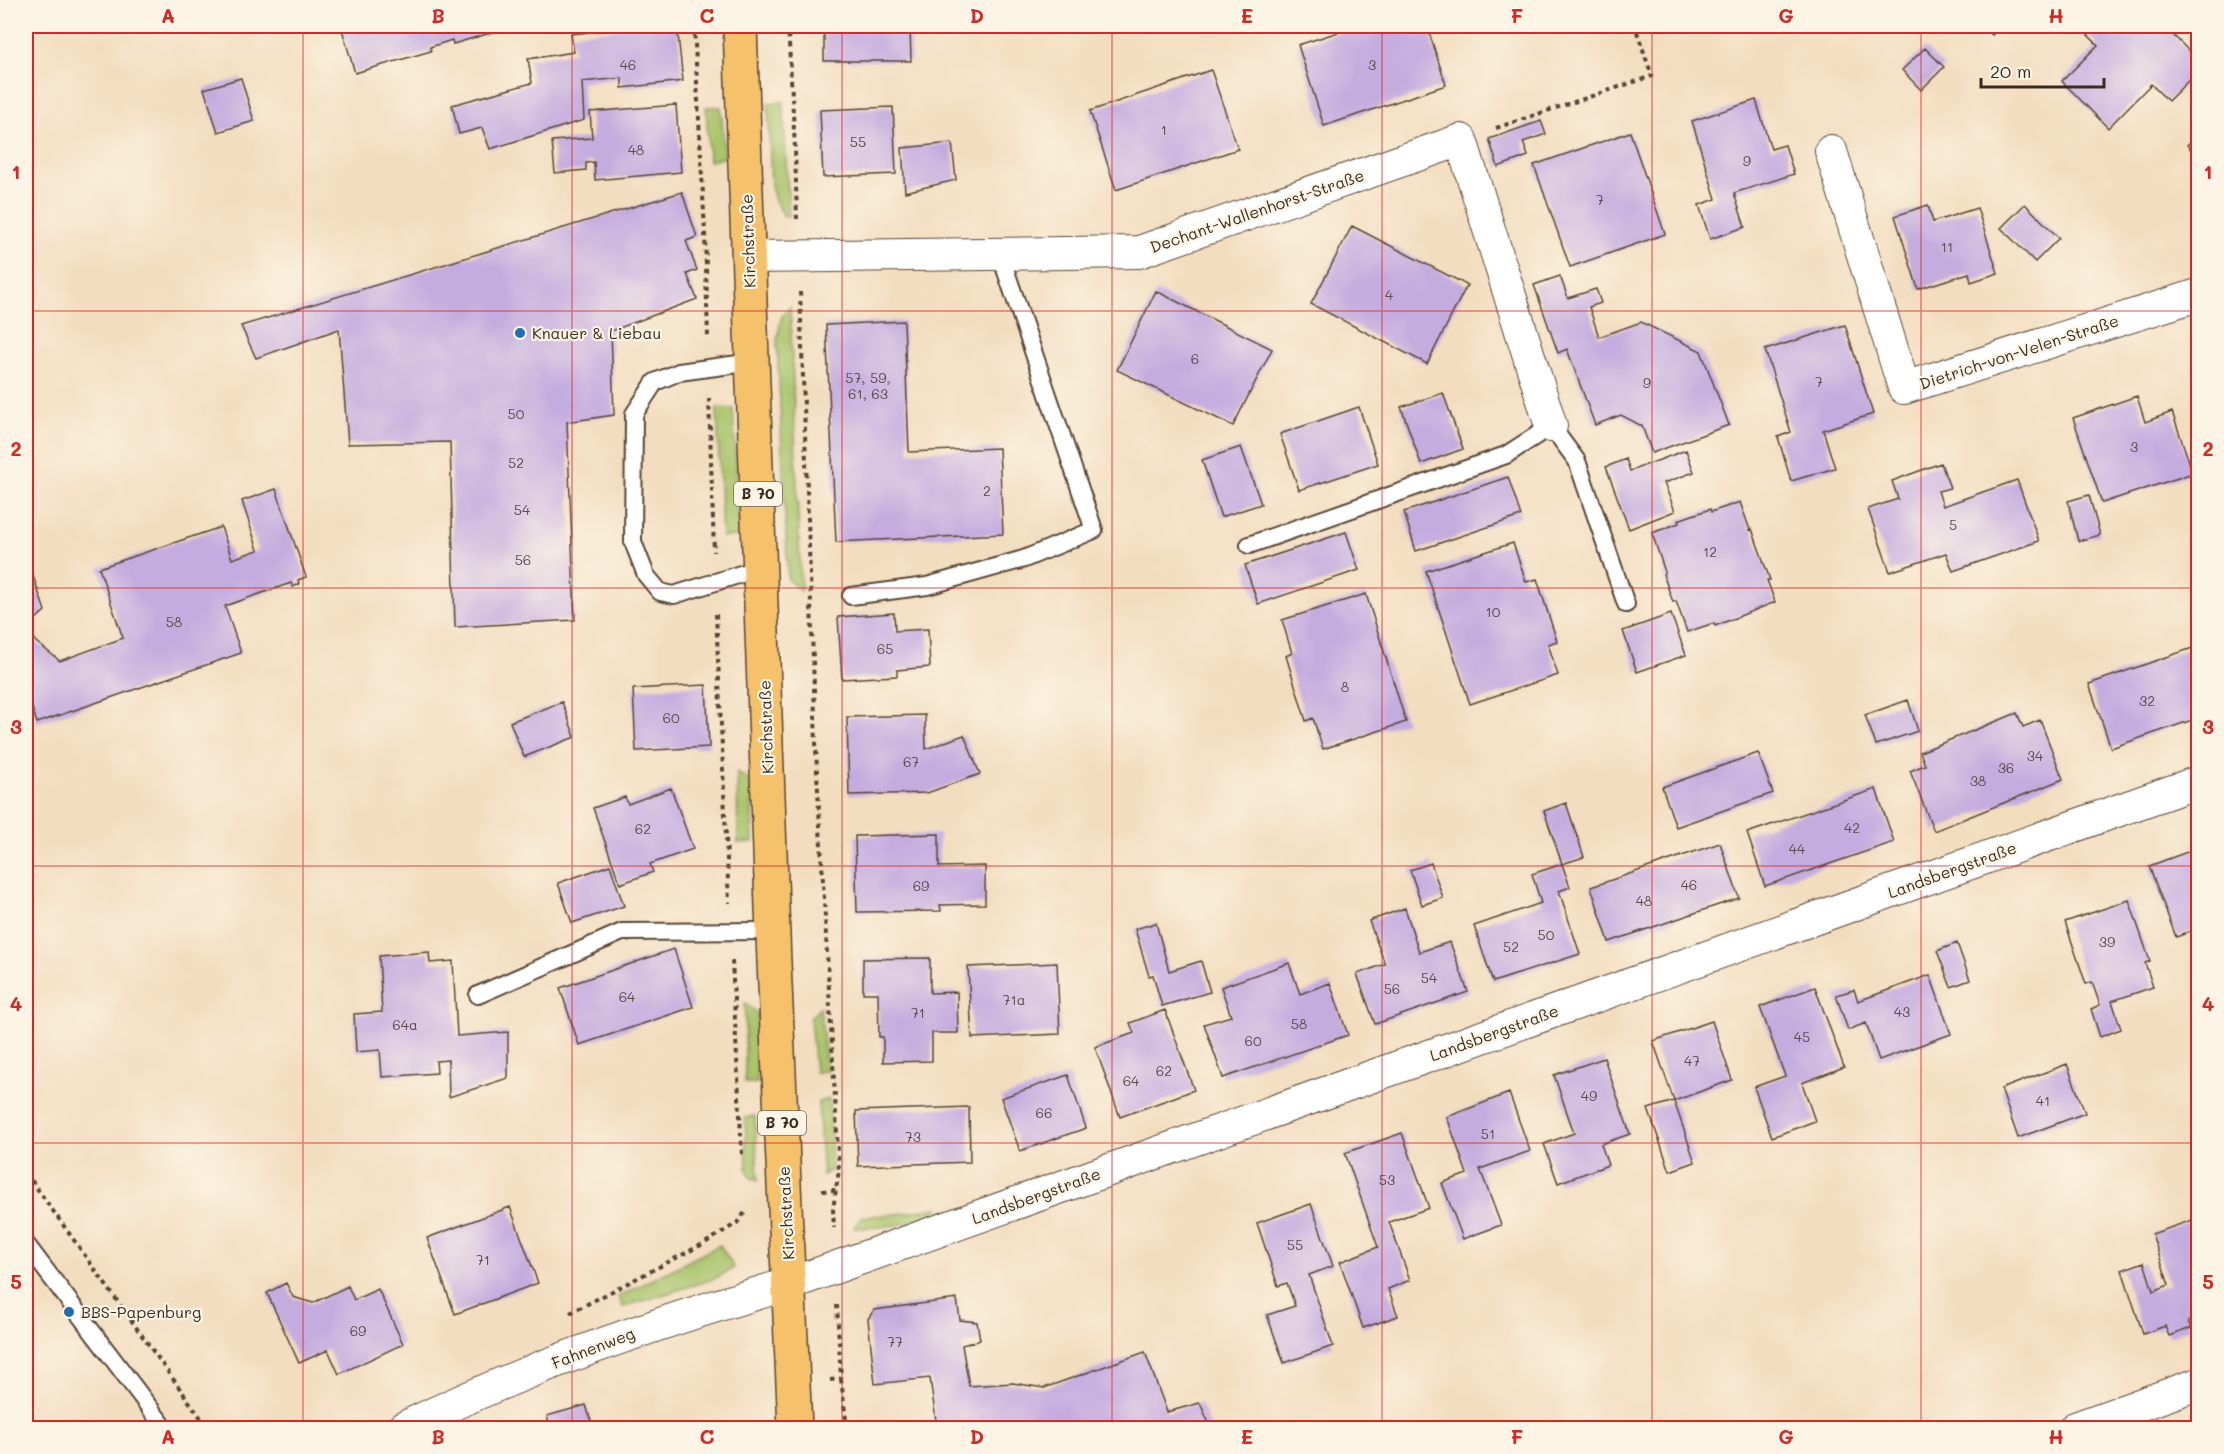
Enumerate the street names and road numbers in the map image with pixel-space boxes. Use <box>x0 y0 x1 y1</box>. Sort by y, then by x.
street label: Dechant-Wallenhorst-Straße <box>1147 164 1367 257</box>
street label: Kirchstraße <box>735 194 760 288</box>
street label: Dietrich-von-Velen-Straße <box>1917 309 2121 394</box>
road number: B 70 <box>734 482 782 506</box>
street label: Kirchstraße <box>753 680 778 774</box>
street label: Landsbergstraße <box>1885 836 2019 903</box>
street label: Landsbergstraße <box>1427 999 1561 1066</box>
road number: B 70 <box>758 1111 806 1135</box>
street label: Landsbergstraße <box>969 1162 1103 1229</box>
street label: Kirchstraße <box>773 1166 798 1260</box>
street label: Fahnenweg <box>548 1322 637 1373</box>

